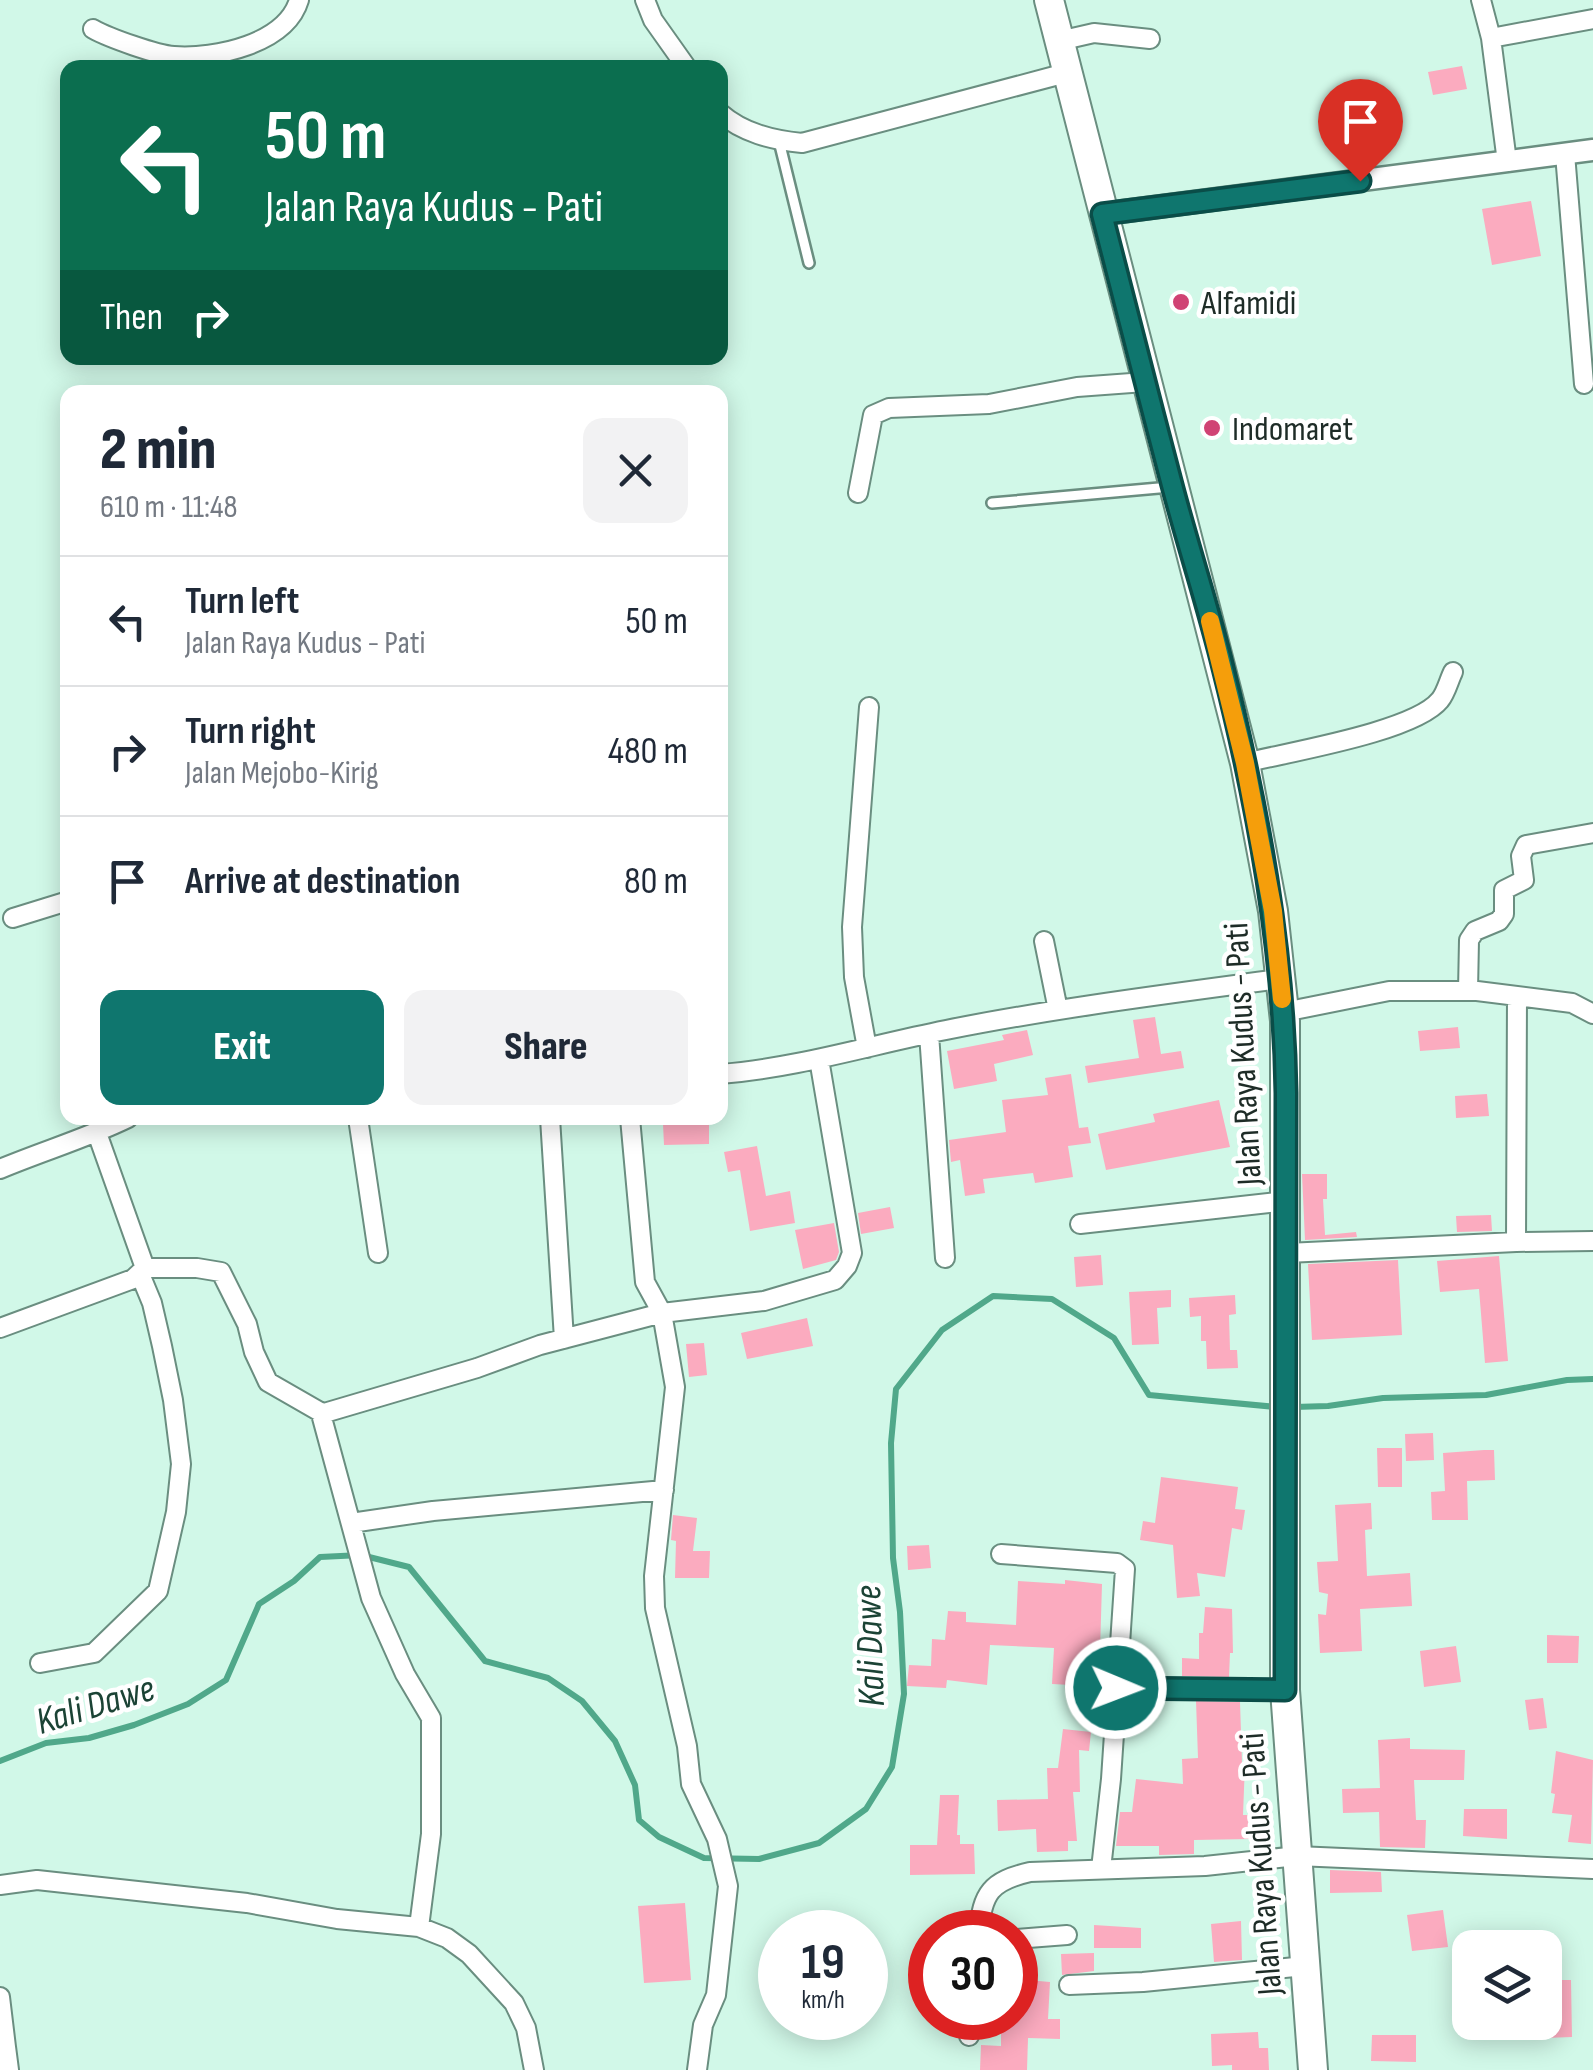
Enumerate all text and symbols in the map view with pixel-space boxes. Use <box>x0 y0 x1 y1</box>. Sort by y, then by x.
pin <box>1318 79 1403 182</box>
icon: arrive <box>1333 94 1388 149</box>
text: 50 m <box>265 95 386 179</box>
icon: left <box>100 100 230 230</box>
text: Jalan Raya Kudus - Pati <box>265 180 603 235</box>
place label: Alfamidi <box>1200 282 1296 325</box>
icon: right <box>183 290 238 345</box>
marker: Alfamidi <box>1170 291 1192 313</box>
text: Then <box>100 295 163 340</box>
place label: Indomaret <box>1232 408 1353 451</box>
text: 2 min <box>100 414 216 486</box>
marker: Indomaret <box>1201 417 1223 439</box>
button: close <box>583 418 688 523</box>
text: 610 m · 11:48 <box>100 488 238 527</box>
text: Turn left <box>185 579 299 624</box>
icon: left <box>100 594 155 649</box>
text: 50 m <box>625 599 688 644</box>
text: Jalan Raya Kudus - Pati <box>185 624 425 663</box>
text: Turn right <box>185 709 316 754</box>
icon: right <box>100 724 155 779</box>
text: 480 m <box>608 729 688 774</box>
text: Jalan Mejobo-Kirig <box>185 754 379 793</box>
icon: arrive <box>100 854 155 909</box>
text: Arrive at destination <box>185 859 460 904</box>
text: 80 m <box>624 859 688 904</box>
street label: Jalan Raya Kudus - Pati <box>1215 921 1272 1187</box>
button: Exit <box>100 990 384 1105</box>
button: Share <box>404 990 688 1105</box>
water label: Kali Dawe <box>846 1584 895 1708</box>
position arrow <box>1064 1636 1168 1740</box>
water label: Kali Dawe <box>31 1666 160 1745</box>
street label: Jalan Raya Kudus - Pati <box>1231 1731 1292 1998</box>
speed limit sign: 30 <box>908 1910 1038 2040</box>
map controls <box>1452 1930 1562 2040</box>
button: layers <box>1452 1930 1562 2040</box>
text: 19 <box>801 1933 845 1993</box>
text: km/h <box>801 1985 845 2016</box>

